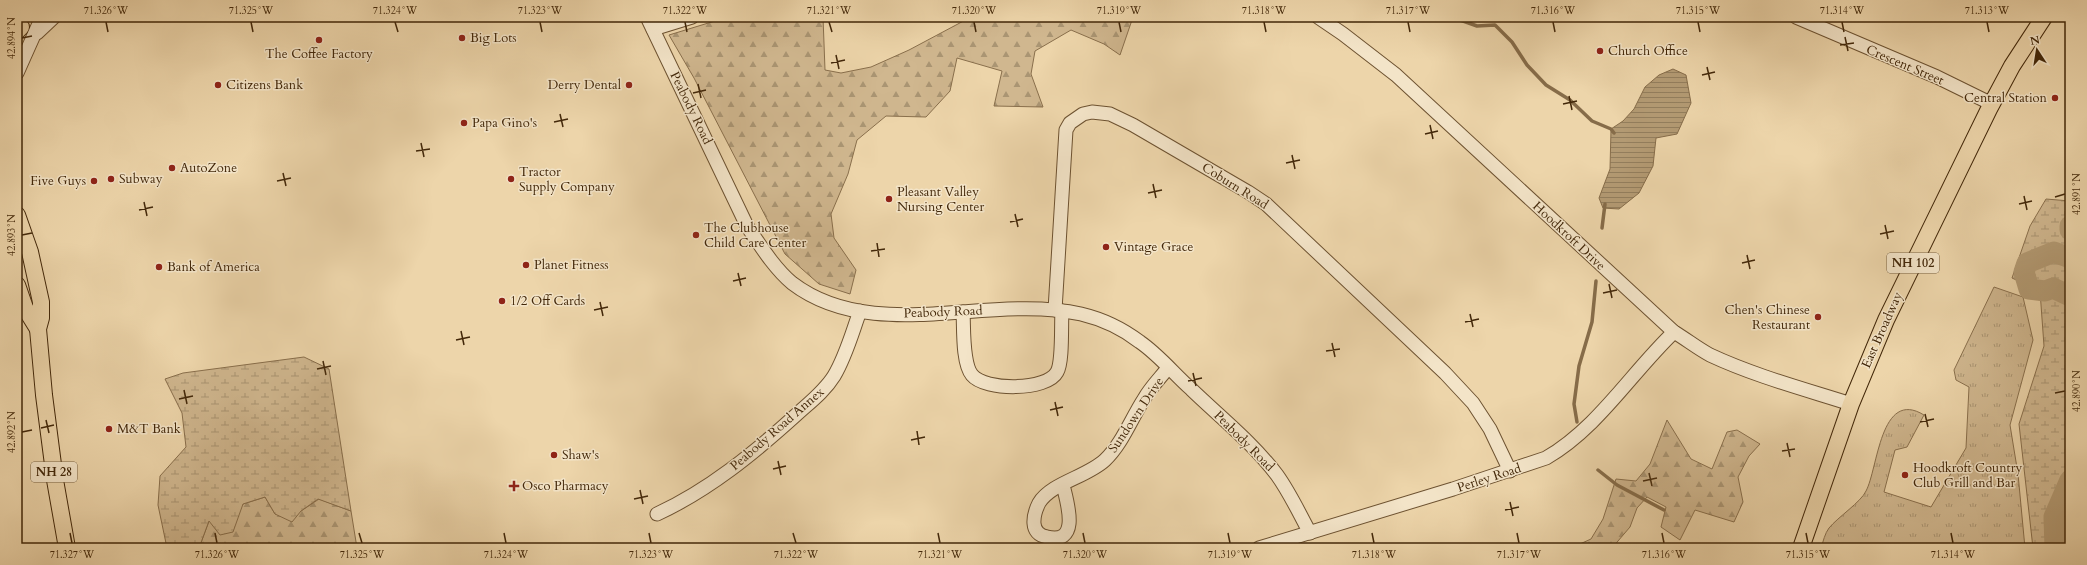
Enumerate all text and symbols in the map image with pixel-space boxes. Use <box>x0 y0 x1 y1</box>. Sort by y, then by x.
text: 71.326°W <box>84 4 129 18</box>
text: 71.325°W <box>229 4 274 18</box>
text: 71.324°W <box>373 4 418 18</box>
text: 71.323°W <box>518 4 563 18</box>
text: 71.322°W <box>663 4 708 18</box>
text: 71.321°W <box>807 4 852 18</box>
text: 71.320°W <box>952 4 997 18</box>
text: 71.319°W <box>1097 4 1142 18</box>
text: 71.318°W <box>1242 4 1287 18</box>
text: 71.317°W <box>1386 4 1431 18</box>
text: 71.316°W <box>1531 4 1576 18</box>
text: 71.315°W <box>1676 4 1721 18</box>
text: 71.314°W <box>1820 4 1865 18</box>
text: 71.313°W <box>1965 4 2010 18</box>
text: 42.894°N <box>5 17 19 59</box>
place label: Big Lots <box>470 29 517 47</box>
north arrow <box>2017 30 2057 70</box>
text: N <box>2029 32 2042 49</box>
marker: Big Lots <box>457 33 467 43</box>
marker: The Coffee Factory <box>314 35 324 45</box>
street label: Crescent Street <box>1863 40 1947 90</box>
place label: Church Office <box>1608 42 1688 60</box>
place label: The Coffee Factory <box>265 45 373 63</box>
marker: Church Office <box>1595 46 1605 56</box>
street label: Peabody Road <box>666 69 716 148</box>
place label: Citizens Bank <box>226 76 303 94</box>
place label: Derry Dental <box>548 76 622 94</box>
marker: Citizens Bank <box>213 80 223 90</box>
marker: Derry Dental <box>624 80 634 90</box>
place label: Central Station <box>1964 89 2048 107</box>
marker: Central Station <box>2050 93 2060 103</box>
place label: Papa Gino's <box>472 114 537 132</box>
marker: Papa Gino's <box>459 118 469 128</box>
street label: Coburn Road <box>1198 158 1272 214</box>
place label: AutoZone <box>180 159 237 177</box>
marker: AutoZone <box>167 163 177 173</box>
place label: Tractor Supply Company <box>519 163 615 196</box>
place label: Subway <box>119 170 163 188</box>
place label: Five Guys <box>30 172 86 190</box>
text: 42.891°N <box>2070 173 2084 215</box>
marker: Subway <box>106 174 116 184</box>
marker: Tractor Supply Company <box>506 174 516 184</box>
marker: Five Guys <box>89 176 99 186</box>
place label: Pleasant Valley Nursing Center <box>897 183 984 216</box>
marker: Pleasant Valley Nursing Center <box>884 194 894 204</box>
street label: Hoodkroft Drive <box>1529 198 1609 275</box>
text: 42.893°N <box>5 214 19 256</box>
place label: The Clubhouse Child Care Center <box>704 219 806 252</box>
marker: The Clubhouse Child Care Center <box>691 230 701 240</box>
place label: Vintage Grace <box>1114 238 1194 256</box>
marker: Vintage Grace <box>1101 242 1111 252</box>
road number: NH 102 <box>1887 253 1939 273</box>
place label: Planet Fitness <box>534 256 609 274</box>
place label: Bank of America <box>167 258 260 276</box>
marker: Planet Fitness <box>521 260 531 270</box>
marker: Bank of America <box>154 262 164 272</box>
street label: East Broadway <box>1857 289 1907 371</box>
place label: 1/2 Off Cards <box>510 292 585 310</box>
marker: 1/2 Off Cards <box>497 296 507 306</box>
place label: Chen's Chinese Restaurant <box>1725 301 1810 334</box>
street label: Peabody Road <box>903 302 983 322</box>
marker: Chen's Chinese Restaurant <box>1813 312 1823 322</box>
text: 42.890°N <box>2070 370 2084 412</box>
street label: Sundown Drive <box>1104 374 1168 456</box>
street label: Peabody Road Annex <box>726 383 828 475</box>
street label: Peabody Road <box>1210 407 1278 475</box>
text: 42.892°N <box>5 411 19 453</box>
place label: M&T Bank <box>117 420 181 438</box>
marker: M&T Bank <box>104 424 114 434</box>
place label: Shaw's <box>562 446 599 464</box>
marker: Shaw's <box>549 450 559 460</box>
street label: Perley Road <box>1455 459 1523 497</box>
place label: Hoodkroft Country Club Grill and Bar <box>1913 459 2022 492</box>
road number: NH 28 <box>31 462 77 482</box>
marker: Hoodkroft Country Club Grill and Bar <box>1900 470 1910 480</box>
place label: Osco Pharmacy <box>522 477 609 495</box>
marker: Osco Pharmacy <box>509 481 519 491</box>
text: 71.327°W <box>50 548 95 562</box>
text: 71.326°W <box>195 548 240 562</box>
text: 71.325°W <box>340 548 385 562</box>
text: 71.324°W <box>484 548 529 562</box>
text: 71.323°W <box>629 548 674 562</box>
text: 71.322°W <box>774 548 819 562</box>
text: 71.321°W <box>918 548 963 562</box>
text: 71.320°W <box>1063 548 1108 562</box>
text: 71.319°W <box>1208 548 1253 562</box>
text: 71.318°W <box>1352 548 1397 562</box>
text: 71.317°W <box>1497 548 1542 562</box>
text: 71.316°W <box>1642 548 1687 562</box>
text: 71.315°W <box>1786 548 1831 562</box>
text: 71.314°W <box>1931 548 1976 562</box>

